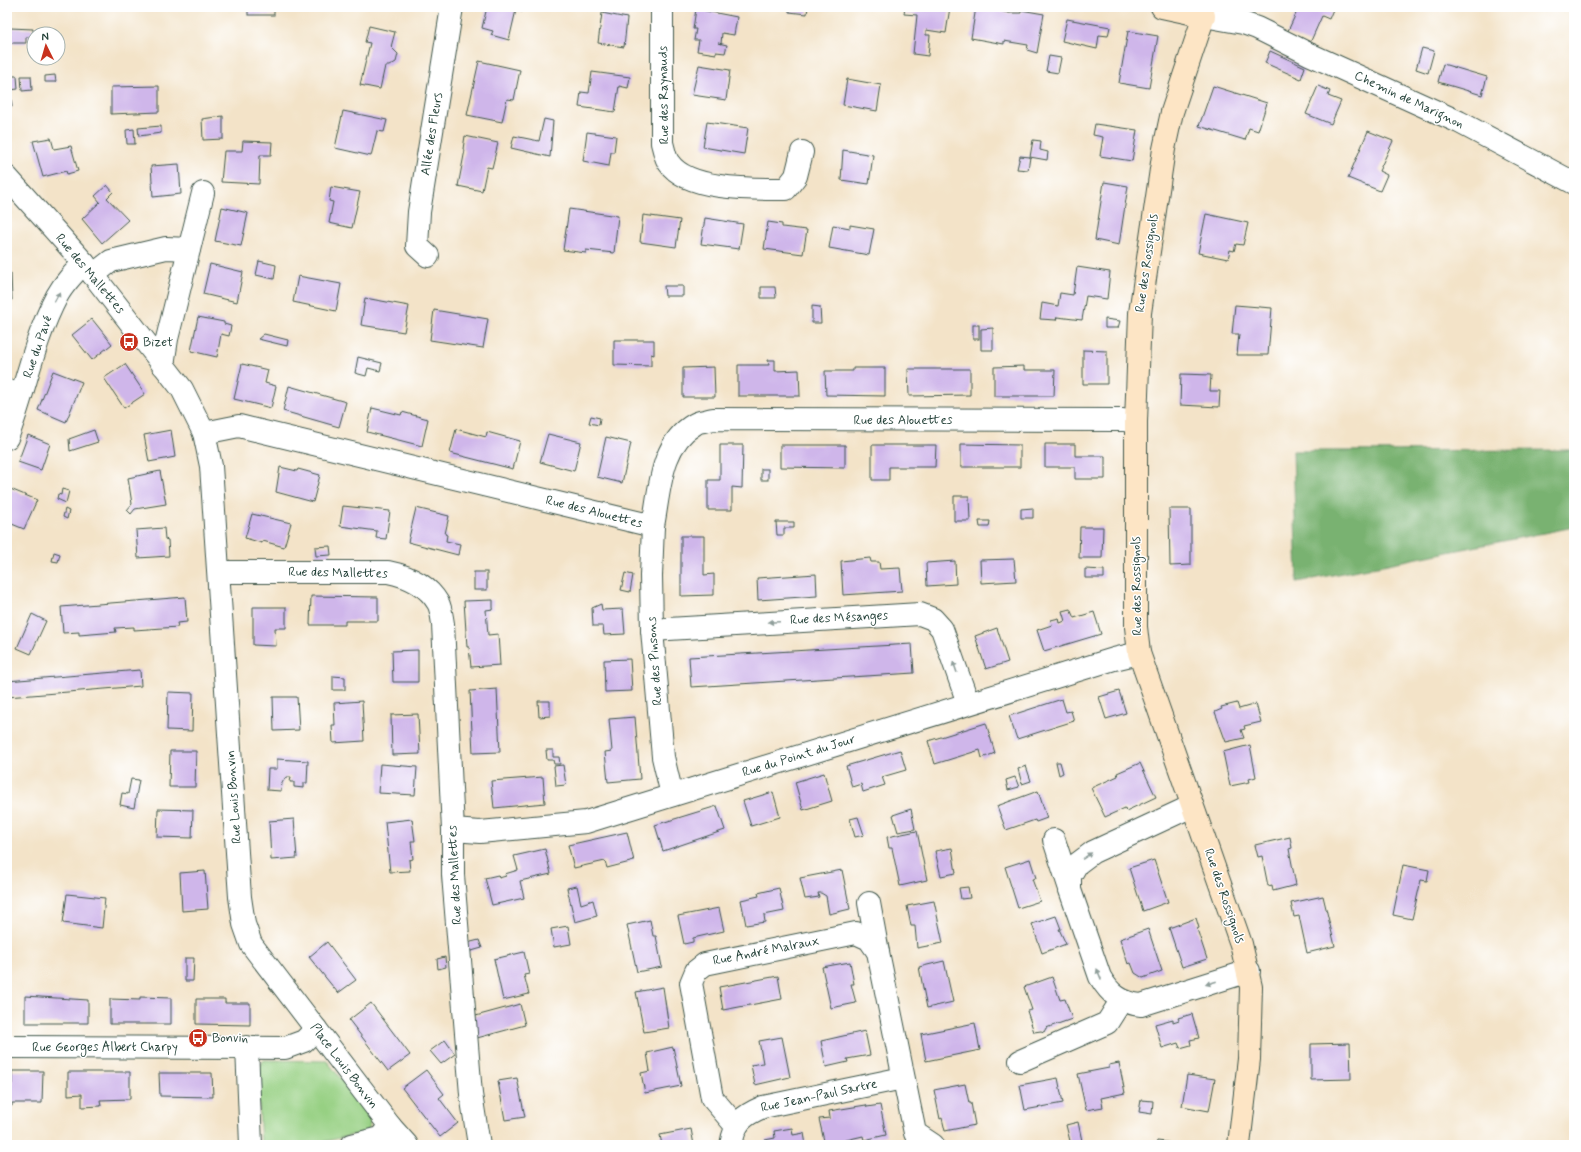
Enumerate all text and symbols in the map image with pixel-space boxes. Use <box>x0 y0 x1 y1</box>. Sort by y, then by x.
north arrow <box>26 26 66 66</box>
text: N <box>41 30 49 44</box>
street label: Rue des Raynauds <box>655 45 673 144</box>
street label: Chemin de Marignon <box>1351 67 1467 135</box>
street label: Allée des Fleurs <box>417 91 447 177</box>
street label: Rue des Rossignols <box>1132 213 1163 313</box>
street label: Rue des Mallettes <box>51 230 129 318</box>
one-way arrow <box>54 291 61 302</box>
street label: Rue du Pavé <box>19 313 57 380</box>
bus stop icon: Bizet <box>118 331 140 353</box>
place label: Bizet <box>143 334 173 351</box>
street label: Rue des Alouettes <box>853 412 953 429</box>
street label: Rue des Alouettes <box>544 492 644 532</box>
street label: Rue des Rossignols <box>1128 536 1147 636</box>
street label: Rue des Mallettes <box>288 564 388 582</box>
street label: Rue des Mésanges <box>790 607 889 630</box>
street label: Rue des Pinsons <box>643 616 667 706</box>
one-way arrow <box>768 619 780 626</box>
one-way arrow <box>952 660 958 672</box>
street label: Rue du Point du Jour <box>740 731 858 781</box>
street label: Rue Louis Bonvin <box>222 750 246 844</box>
street label: Rue des Mallettes <box>444 825 466 925</box>
street label: Rue des Rossignols <box>1199 846 1248 946</box>
one-way arrow <box>1082 852 1093 860</box>
street label: Rue André Malraux <box>712 932 821 970</box>
one-way arrow <box>1096 968 1102 979</box>
one-way arrow <box>1205 980 1217 986</box>
street label: Place Louis Bonvin <box>306 1020 382 1112</box>
bus stop icon: Bonvin <box>187 1027 209 1049</box>
place label: Bonvin <box>212 1030 248 1047</box>
street label: Rue Georges Albert Charpy <box>32 1039 178 1057</box>
street label: Rue Jean-Paul Sartre <box>759 1075 879 1117</box>

